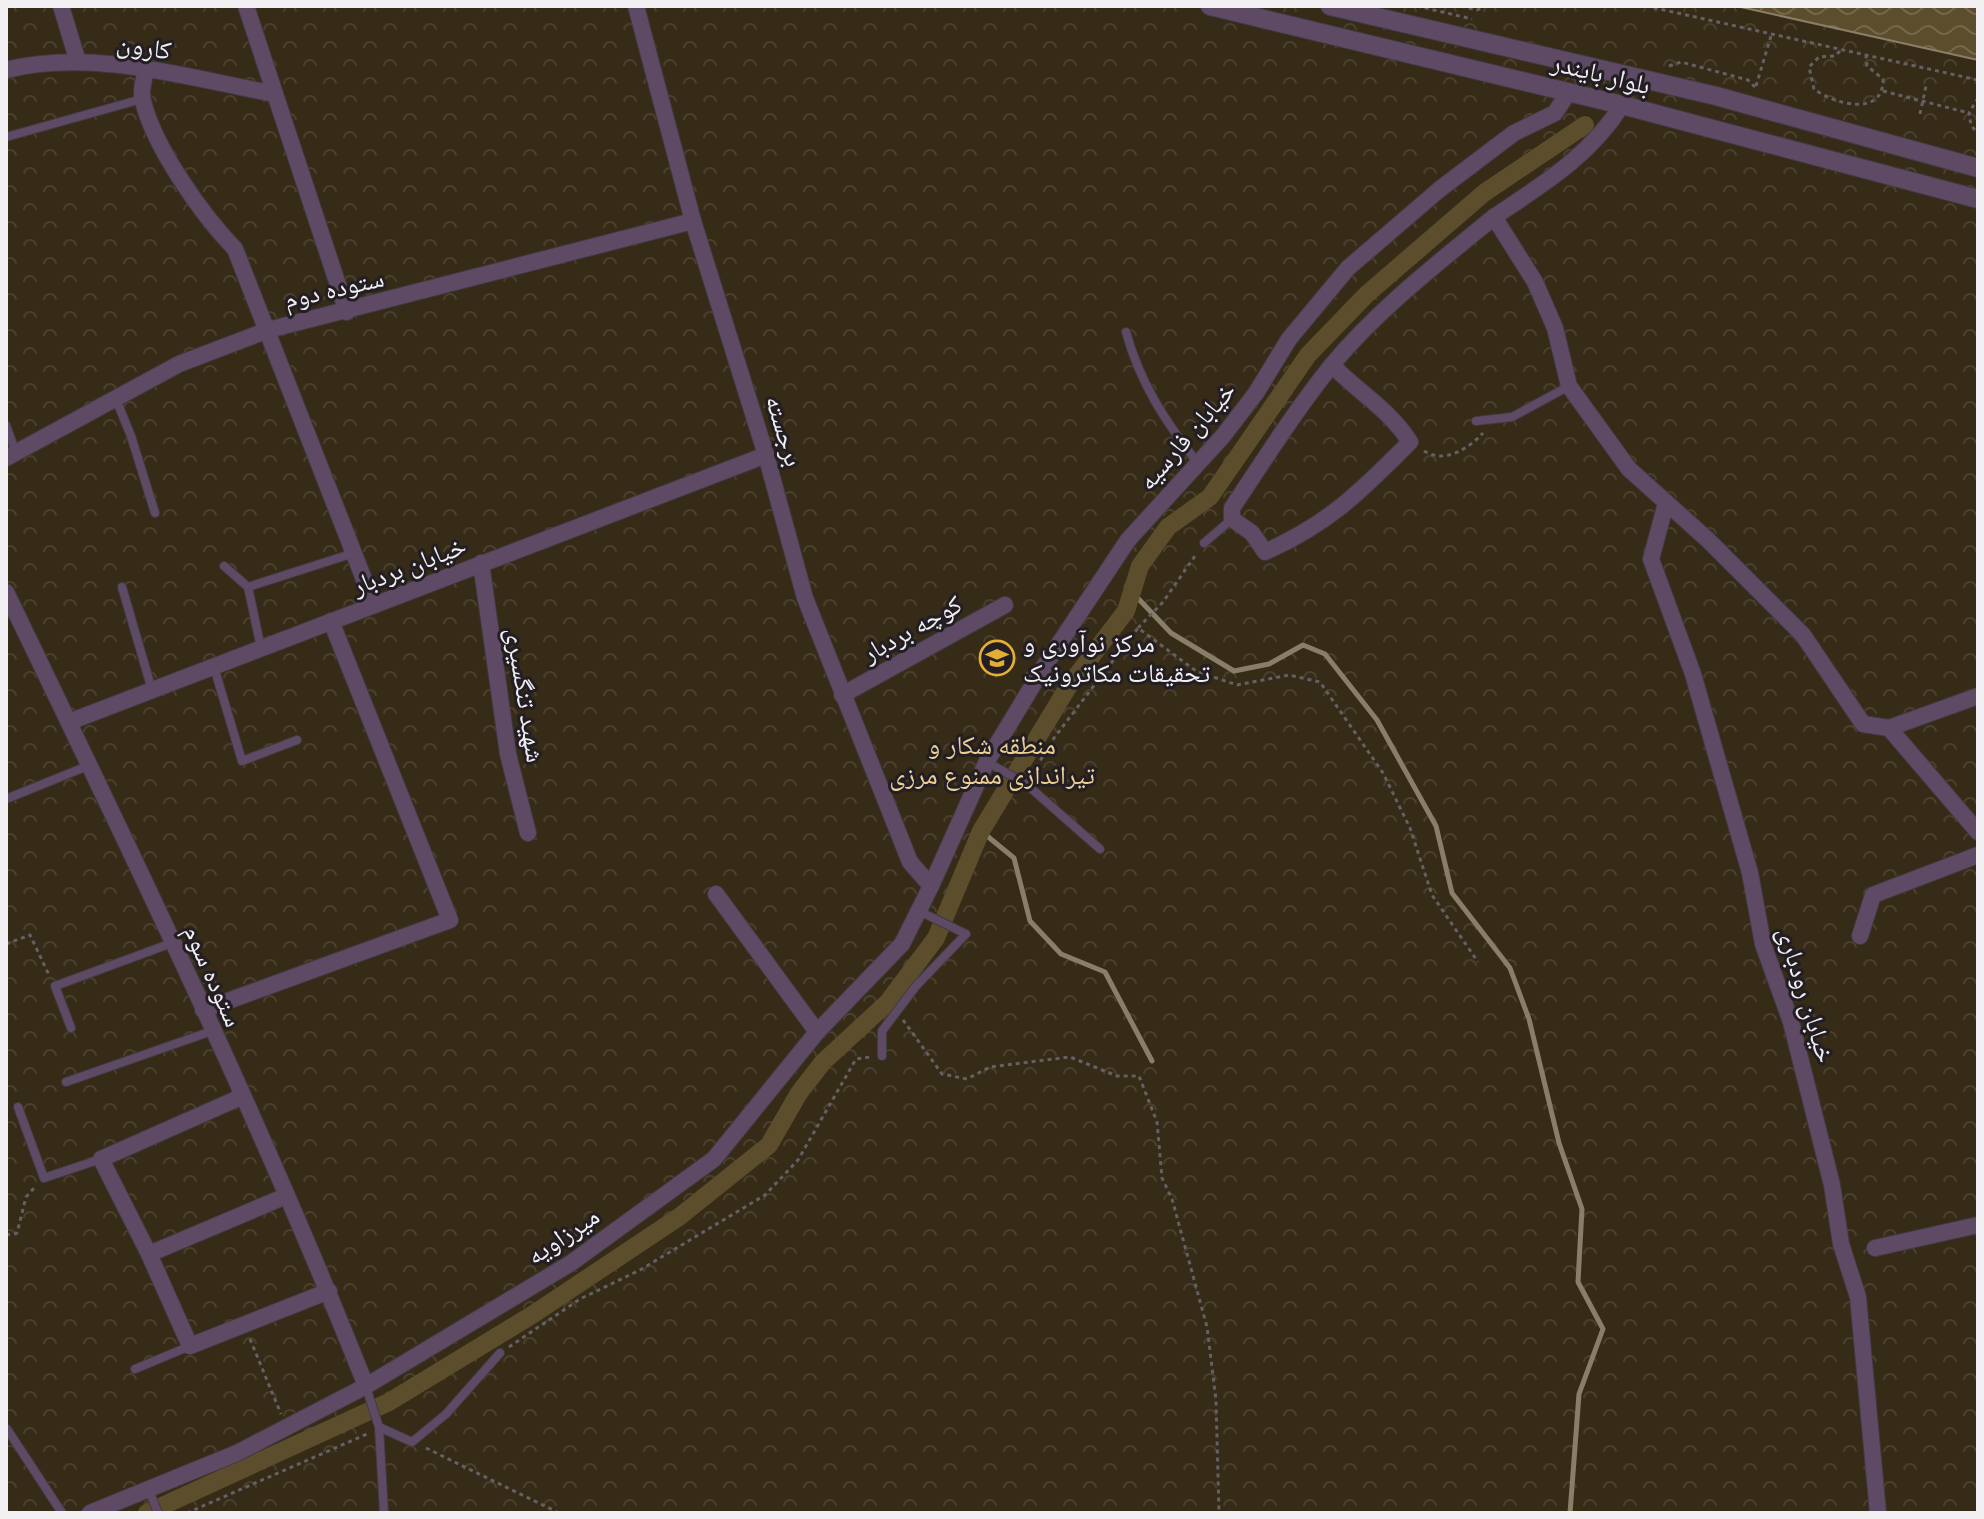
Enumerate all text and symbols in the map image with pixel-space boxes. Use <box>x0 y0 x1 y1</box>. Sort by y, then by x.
street label: کارون <box>115 27 174 67</box>
street label: بلوار بایندر <box>1547 47 1654 101</box>
street label: ستوده دوم <box>281 262 388 318</box>
street label: خیابان فارسیه <box>1132 376 1242 496</box>
street label: برجسته <box>759 392 809 470</box>
street label: خیابان بردبار <box>347 530 470 602</box>
street label: کوچه بردبار <box>856 589 968 670</box>
street label: شهید تنگسیری <box>499 625 551 765</box>
place label: مرکز نوآوری و تحقیقات مکاترونیک <box>1023 628 1211 689</box>
school or university icon: مرکز نوآوری و تحقیقات مکاترونیک <box>978 639 1016 677</box>
park label: منطقه شکار و تیراندازی ممنوع مرزی <box>889 730 1095 791</box>
street label: ستوده سوم <box>175 920 249 1033</box>
street label: خیابان رودباری <box>1771 923 1841 1067</box>
street label: میرزاویه <box>521 1201 605 1271</box>

